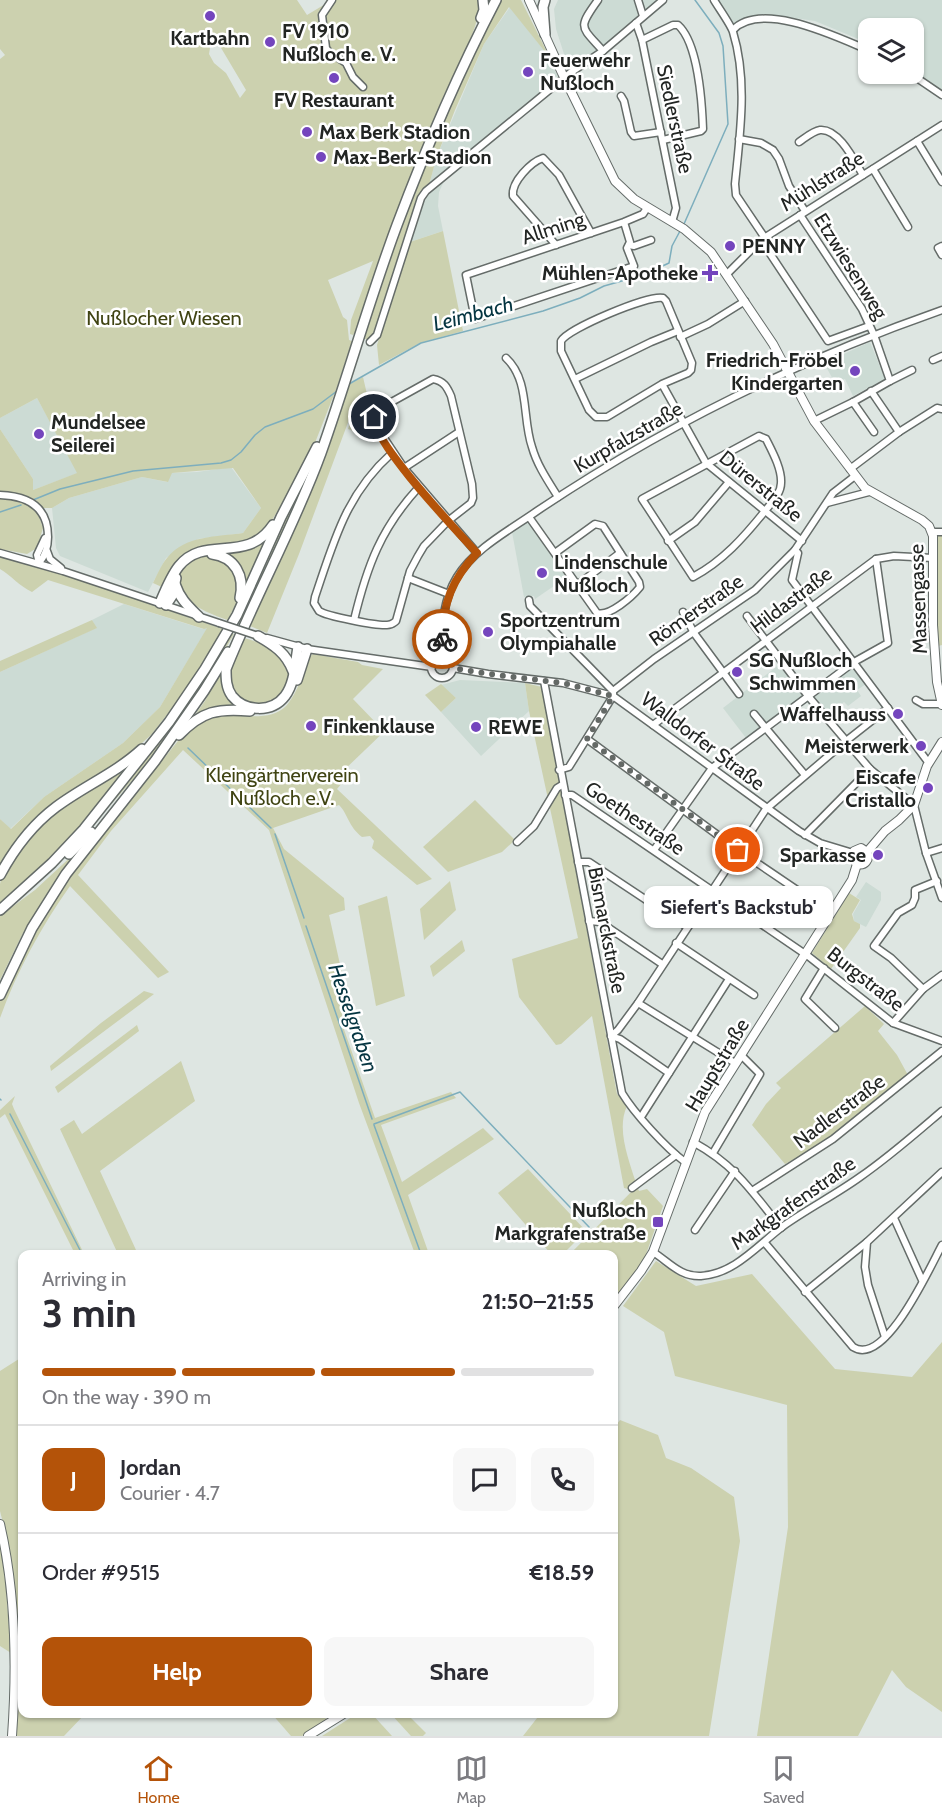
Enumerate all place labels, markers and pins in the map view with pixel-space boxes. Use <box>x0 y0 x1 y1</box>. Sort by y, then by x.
marker: Kartbahn <box>203 9 217 23</box>
place label: FV 1910 Nußloch e. V. <box>282 19 396 66</box>
place label: Kartbahn <box>170 26 250 50</box>
marker: FV 1910 Nußloch e. V. <box>263 35 277 49</box>
place label: Feuerwehr Nußloch <box>540 48 631 95</box>
marker: Feuerwehr Nußloch <box>521 65 535 79</box>
marker: FV Restaurant <box>327 71 341 85</box>
place label: FV Restaurant <box>274 88 394 112</box>
place label: Max Berk Stadion <box>319 120 470 144</box>
marker: Max Berk Stadion <box>300 125 314 139</box>
place label: Max-Berk-Stadion <box>333 145 492 169</box>
marker: Max-Berk-Stadion <box>314 150 328 164</box>
place label: PENNY <box>742 234 807 258</box>
marker: PENNY <box>723 239 737 253</box>
place label: Mühlen-Apotheke <box>542 261 698 285</box>
marker: Mühlen-Apotheke <box>703 266 717 280</box>
place label: Friedrich-Fröbel Kindergarten <box>706 348 843 395</box>
marker: Friedrich-Fröbel Kindergarten <box>848 364 862 378</box>
pin <box>348 391 399 442</box>
place label: Mundelsee Seilerei <box>51 410 146 457</box>
marker: Mundelsee Seilerei <box>32 427 46 441</box>
place label: Lindenschule Nußloch <box>554 550 668 597</box>
marker: Lindenschule Nußloch <box>535 566 549 580</box>
place label: Sportzentrum Olympiahalle <box>500 608 620 655</box>
marker: Sportzentrum Olympiahalle <box>481 625 495 639</box>
place label: SG Nußloch Schwimmen <box>749 648 856 695</box>
marker: SG Nußloch Schwimmen <box>730 665 744 679</box>
place label: Waffelhauss <box>780 702 886 726</box>
marker: Waffelhauss <box>891 707 905 721</box>
place label: Finkenklause <box>323 714 434 738</box>
place label: REWE <box>488 715 543 739</box>
marker: Finkenklause <box>304 719 318 733</box>
marker: REWE <box>469 720 483 734</box>
place label: Meisterwerk <box>804 734 909 758</box>
marker: Meisterwerk <box>914 739 928 753</box>
place label: Eiscafe Cristallo <box>845 765 916 812</box>
marker: Eiscafe Cristallo <box>921 781 935 795</box>
pin <box>712 824 763 875</box>
place label: Sparkasse <box>780 843 866 867</box>
marker: Sparkasse <box>871 848 885 862</box>
callout: Siefert's Backstub' <box>644 886 832 928</box>
place label: Nußloch Markgrafenstraße <box>495 1198 646 1245</box>
marker: Nußloch Markgrafenstraße <box>651 1215 665 1229</box>

